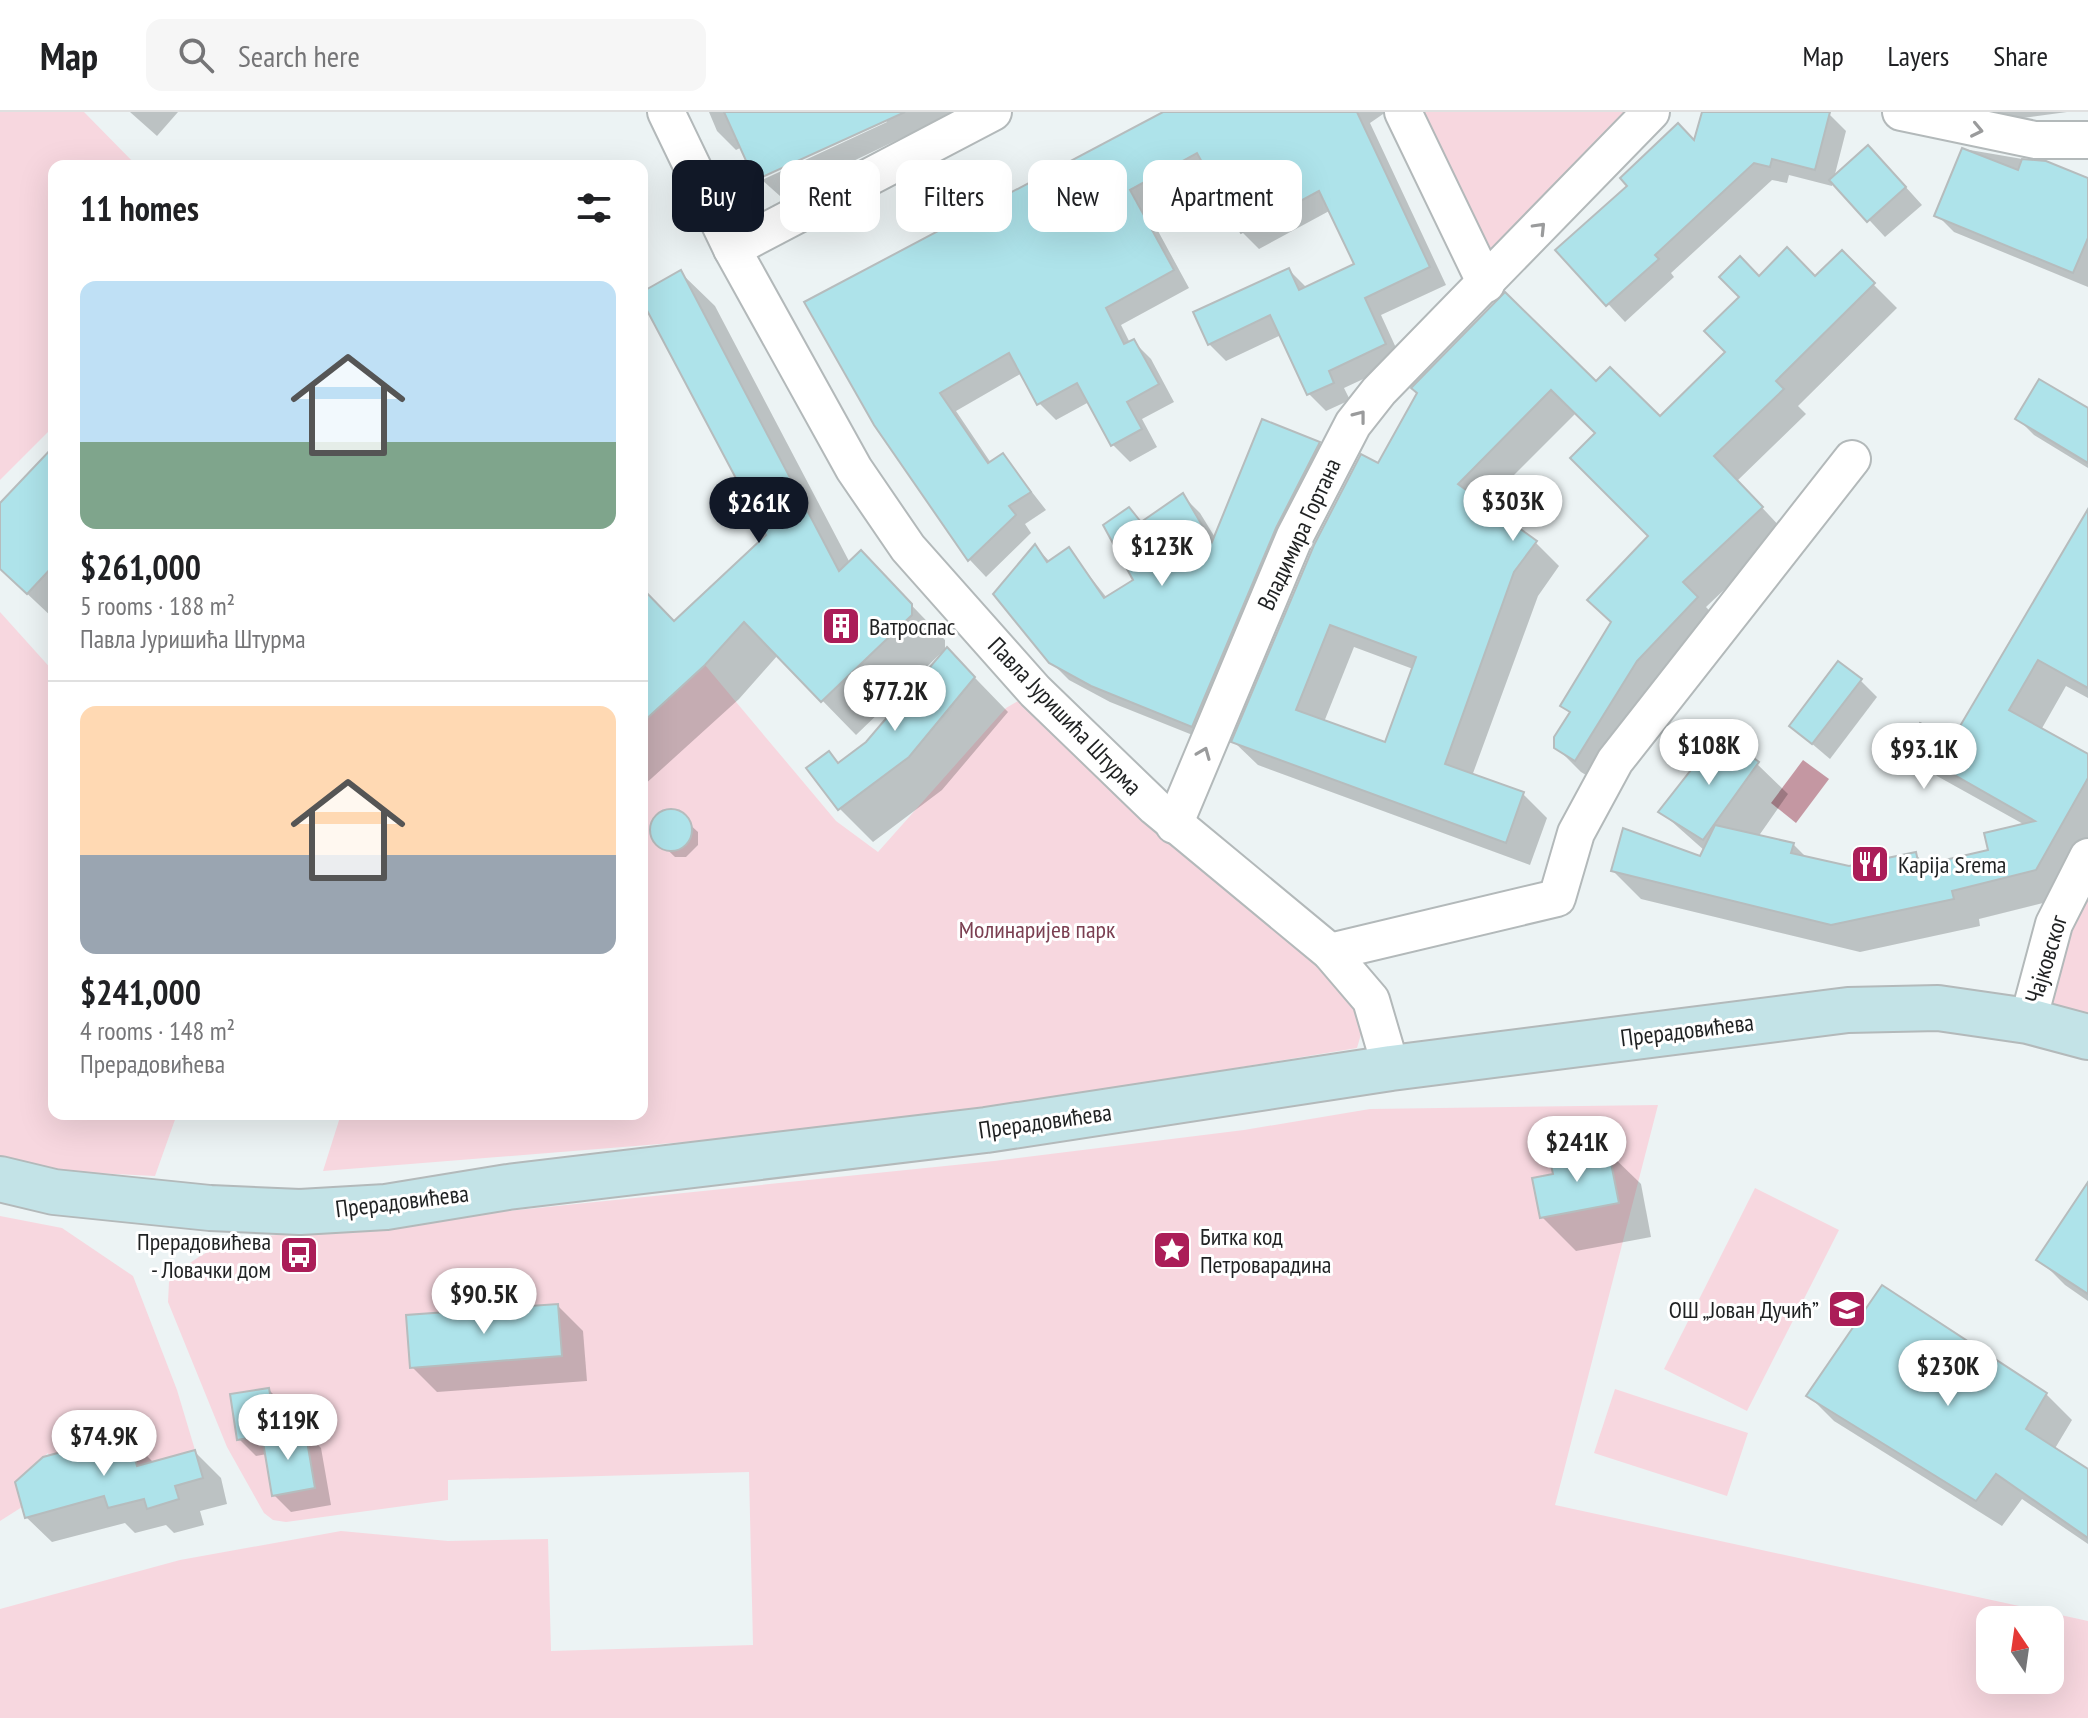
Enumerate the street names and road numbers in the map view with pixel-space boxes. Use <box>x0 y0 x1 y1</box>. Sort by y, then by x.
street label: Владимира Гортана <box>1250 453 1348 615</box>
street label: Павла Јуришића Штурма <box>982 630 1148 802</box>
street label: Чајковског <box>2018 910 2074 1007</box>
street label: Прерадовићева <box>1619 1006 1755 1054</box>
street label: Прерадовићева <box>977 1096 1113 1146</box>
street label: Прерадовићева <box>334 1177 470 1225</box>

